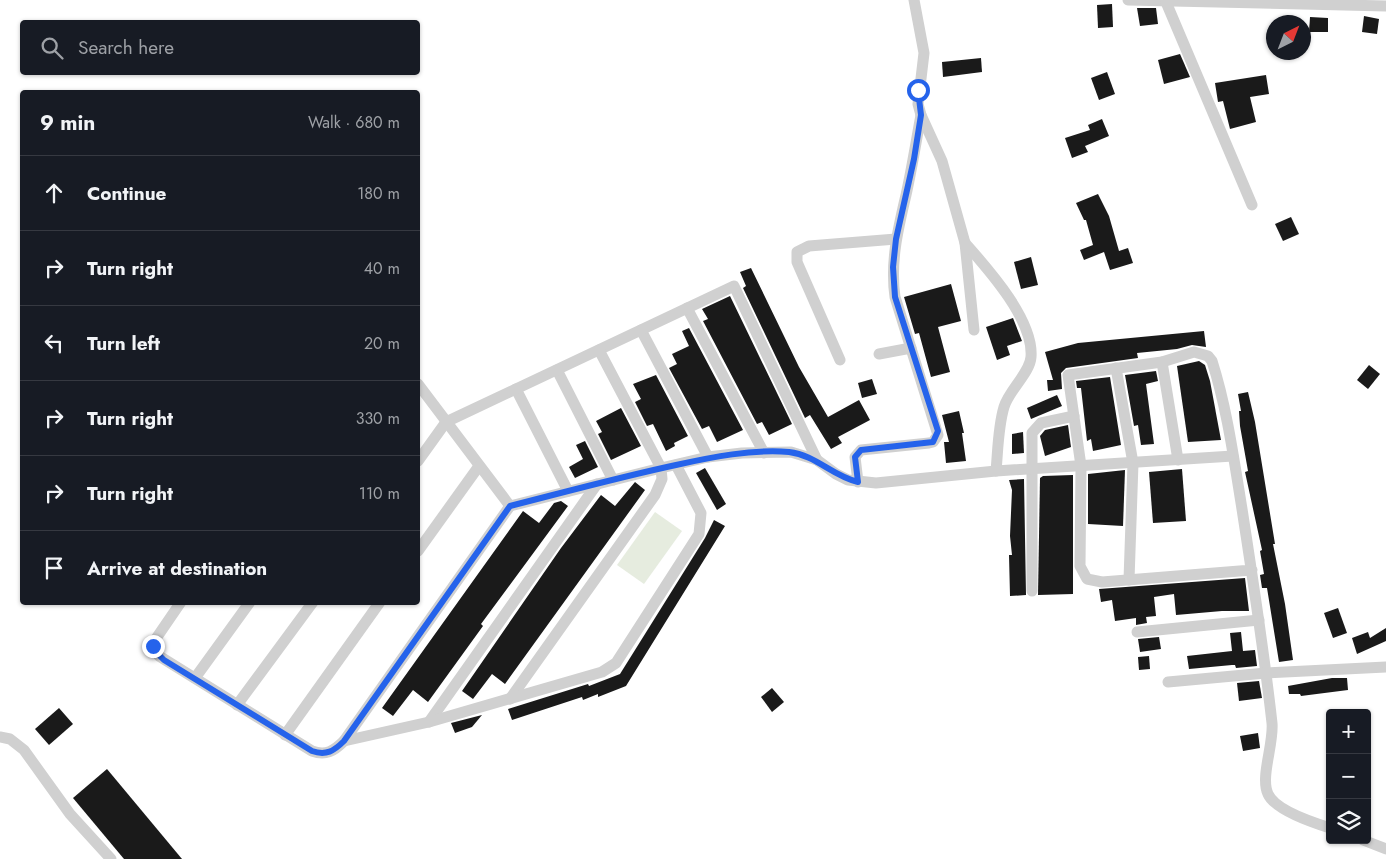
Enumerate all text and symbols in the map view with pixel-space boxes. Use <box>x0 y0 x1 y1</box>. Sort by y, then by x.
north arrow <box>1266 15 1311 60</box>
search box <box>20 20 420 75</box>
icon: search <box>38 34 66 62</box>
text: Search here <box>78 34 174 61</box>
route start <box>907 79 930 102</box>
text: 9 min <box>40 108 95 138</box>
text: Walk · 680 m <box>308 111 400 134</box>
icon: ahead <box>40 179 68 207</box>
text: Continue <box>87 180 166 207</box>
text: 180 m <box>357 182 400 205</box>
icon: right <box>40 254 68 282</box>
text: Turn right <box>87 255 173 282</box>
text: 40 m <box>364 257 400 280</box>
icon: left <box>40 329 68 357</box>
text: Turn left <box>87 330 160 357</box>
text: 20 m <box>364 332 400 355</box>
icon: right <box>40 404 68 432</box>
text: Turn right <box>87 405 173 432</box>
text: 330 m <box>356 407 400 430</box>
icon: right <box>40 479 68 507</box>
text: Turn right <box>87 480 173 507</box>
text: 110 m <box>359 482 400 505</box>
icon: arrive <box>40 554 68 582</box>
text: Arrive at destination <box>87 555 267 582</box>
route end <box>142 635 165 658</box>
map controls <box>1326 709 1371 844</box>
button: + <box>1326 709 1371 754</box>
button: − <box>1326 754 1371 799</box>
button: layers <box>1326 799 1371 844</box>

